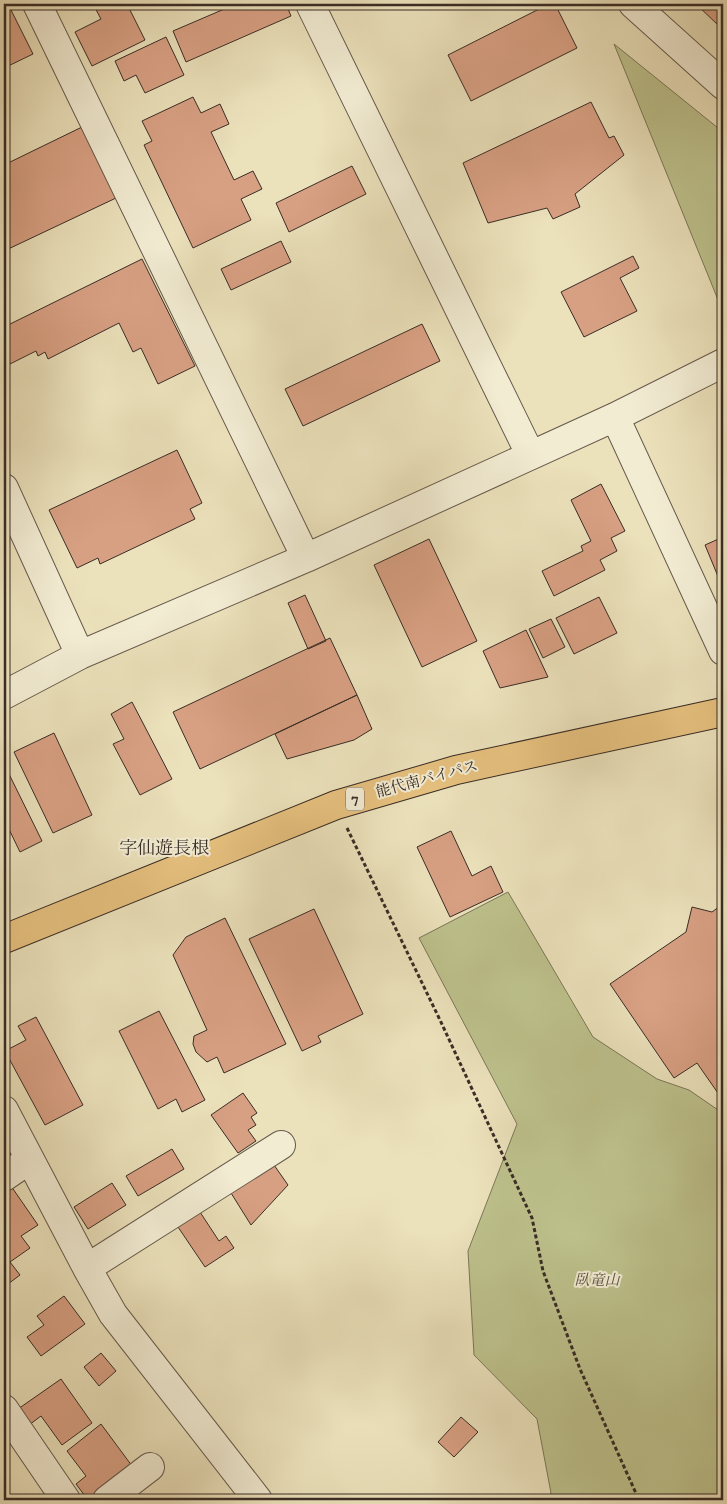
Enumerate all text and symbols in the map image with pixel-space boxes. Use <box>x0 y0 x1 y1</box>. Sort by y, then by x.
street label: 能代南バイパス <box>374 756 480 802</box>
road number: 7 <box>346 788 364 811</box>
district label: 字仙遊長根 <box>119 838 209 860</box>
park label: 臥竜山 <box>574 1271 620 1290</box>

